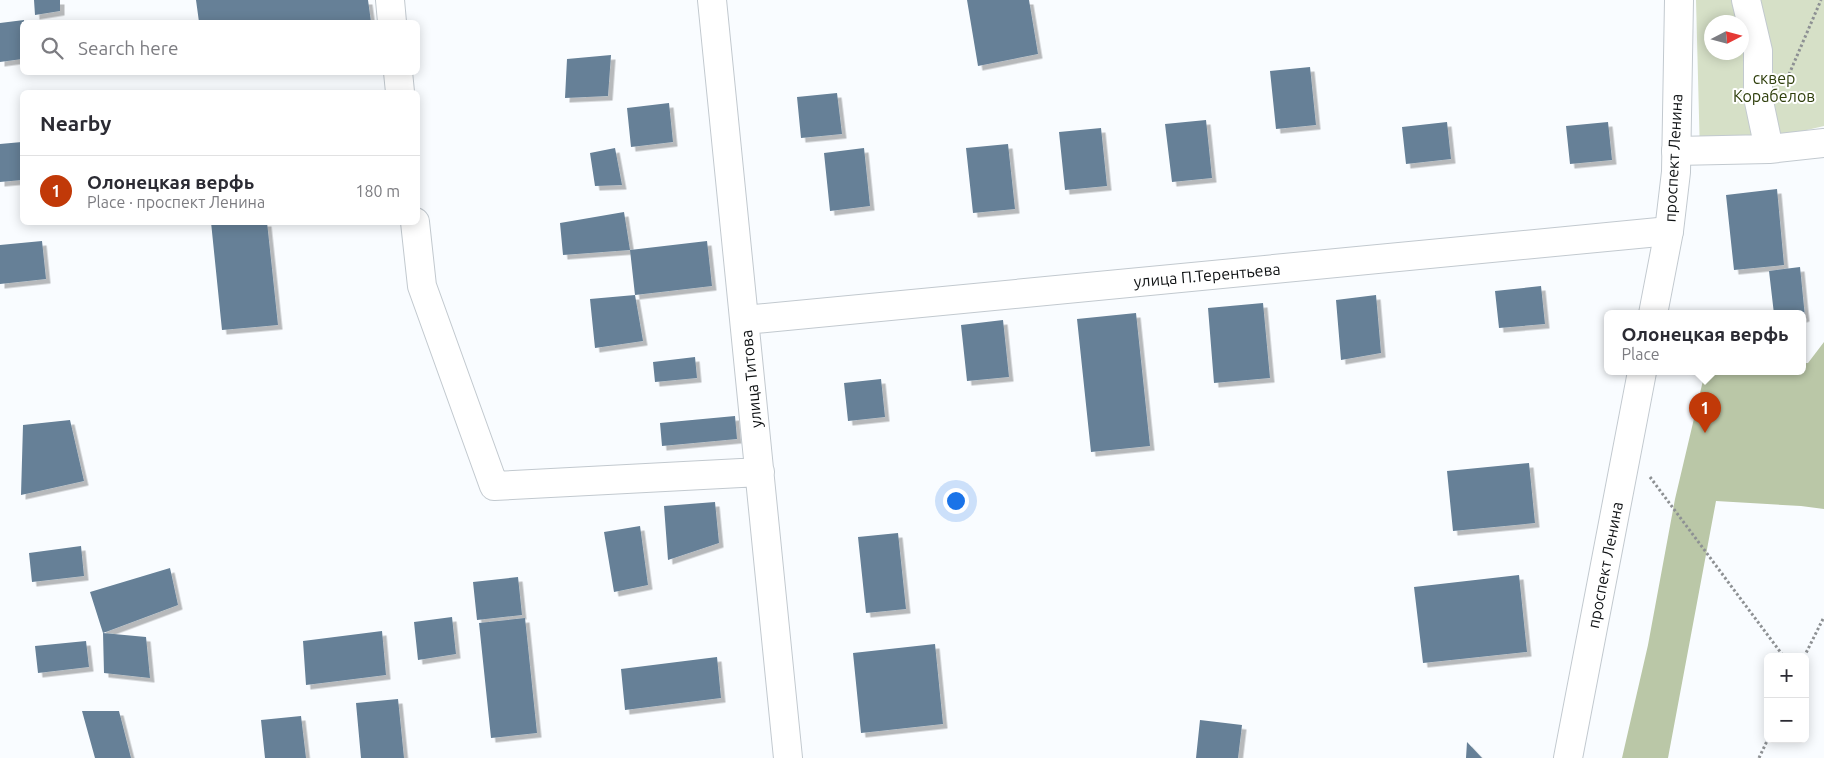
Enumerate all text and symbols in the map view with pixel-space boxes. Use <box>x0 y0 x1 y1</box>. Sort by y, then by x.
north arrow <box>1704 15 1749 60</box>
search box <box>20 20 420 75</box>
icon: search <box>38 34 66 62</box>
text: Search here <box>78 37 178 59</box>
park label: сквер Корабелов <box>1733 69 1815 105</box>
street label: проспект Ленина <box>1661 93 1685 223</box>
text: Nearby <box>40 111 111 135</box>
text: Олонецкая верфь <box>87 171 254 193</box>
text: 1 <box>51 182 61 200</box>
text: 180 m <box>355 182 400 200</box>
text: Place · проспект Ленина <box>87 193 265 211</box>
street label: улица П.Терентьева <box>1133 260 1281 290</box>
popup <box>1604 310 1806 375</box>
text: Олонецкая верфь <box>1621 323 1789 345</box>
street label: улица Титова <box>737 329 765 429</box>
text: Place <box>1621 345 1660 363</box>
pin: 1 <box>1689 392 1721 433</box>
your location <box>943 488 969 514</box>
street label: проспект Ленина <box>1584 500 1626 630</box>
map controls <box>1764 653 1809 743</box>
button: + <box>1764 653 1809 698</box>
button: − <box>1764 698 1809 743</box>

